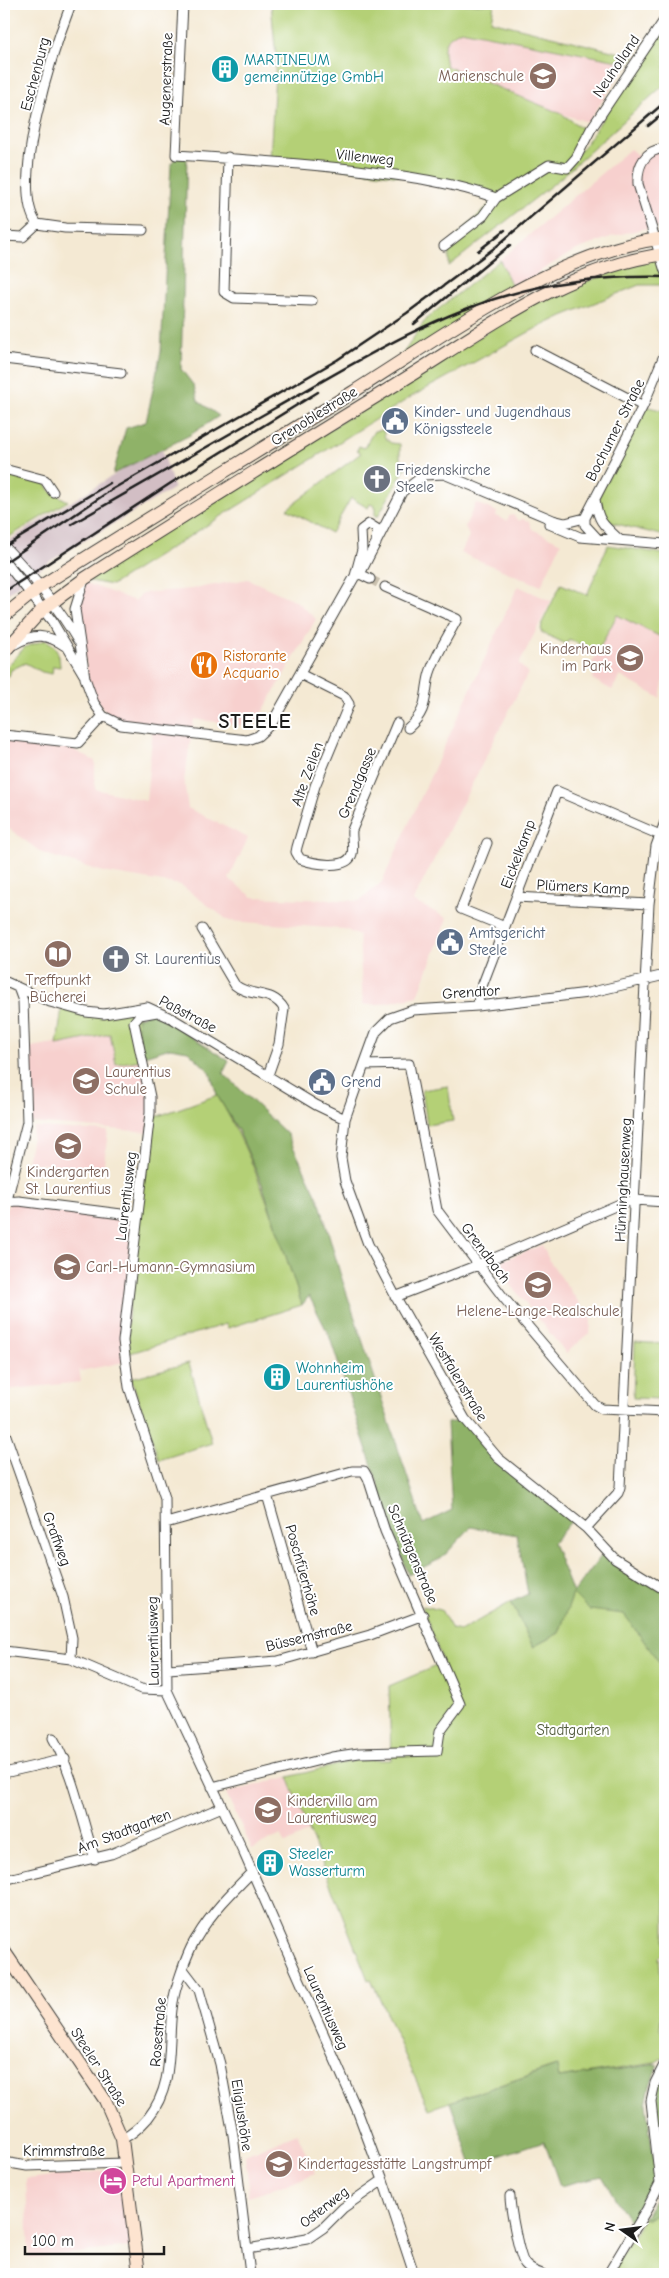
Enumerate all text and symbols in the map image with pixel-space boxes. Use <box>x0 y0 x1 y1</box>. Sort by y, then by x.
street label: Neuholland <box>589 31 643 101</box>
street label: Augenerstraße <box>155 32 177 126</box>
street label: Eschenburg <box>17 35 53 113</box>
place label: MARTINEUM gemeinnützige GmbH <box>244 51 384 86</box>
building icon: MARTINEUM gemeinnützige GmbH <box>210 54 240 84</box>
school or university icon: Marienschule <box>528 61 558 91</box>
place label: Marienschule <box>439 67 524 85</box>
street label: Villenweg <box>335 145 395 169</box>
street label: Bochumer Straße <box>581 375 649 484</box>
street label: Grenoblestraße <box>268 382 361 450</box>
place label: Kinder- und Jugendhaus Königssteele <box>414 403 571 438</box>
public building icon: Kinder- und Jugendhaus Königssteele <box>380 406 410 436</box>
place label: Friedenskirche Steele <box>396 461 491 496</box>
church icon: Friedenskirche Steele <box>362 464 392 494</box>
place label: Kinderhaus im Park <box>540 640 612 675</box>
school or university icon: Kinderhaus im Park <box>615 643 645 673</box>
place label: Ristorante Acquario <box>223 647 287 682</box>
restaurant icon: Ristorante Acquario <box>189 650 219 680</box>
district label: STEELE <box>218 710 292 733</box>
street label: Alte Zeilen <box>287 739 327 809</box>
street label: Grendgasse <box>334 744 380 821</box>
street label: Eickelkamp <box>497 817 539 891</box>
street label: Plümers Kamp <box>536 876 630 898</box>
place label: Amtsgericht Steele <box>469 924 546 959</box>
public building icon: Amtsgericht Steele <box>435 927 465 957</box>
library icon: Treffpunkt Bücherei <box>43 939 73 969</box>
church icon: St. Laurentius <box>101 944 131 974</box>
place label: St. Laurentius <box>135 950 221 968</box>
place label: Treffpunkt Bücherei <box>26 971 91 1006</box>
street label: Grendtor <box>441 981 501 1003</box>
street label: Paßstraße <box>156 991 220 1037</box>
place label: Laurentius Schule <box>105 1063 171 1098</box>
school or university icon: Laurentius Schule <box>71 1066 101 1096</box>
public building icon: Grend <box>307 1067 337 1097</box>
place label: Grend <box>341 1073 381 1091</box>
street label: Hünninghausenweg <box>611 1117 635 1243</box>
school or university icon: Kindergarten St. Laurentius <box>53 1131 83 1161</box>
street label: Laurentiusweg <box>112 1150 140 1242</box>
place label: Kindergarten St. Laurentius <box>25 1163 111 1198</box>
street label: Grendbach <box>457 1219 515 1287</box>
school or university icon: Carl-Humann-Gymnasium <box>52 1252 82 1282</box>
place label: Carl-Humann-Gymnasium <box>86 1258 255 1276</box>
school or university icon: Helene-Lange-Realschule <box>523 1270 553 1300</box>
place label: Helene-Lange-Realschule <box>456 1302 620 1320</box>
street label: Westfalenstraße <box>424 1329 492 1425</box>
place label: Wohnheim Laurentiushöhe <box>296 1359 394 1394</box>
building icon: Wohnheim Laurentiushöhe <box>262 1362 292 1392</box>
street label: Schnütgenstraße <box>384 1501 442 1607</box>
street label: Graffweg <box>39 1509 75 1569</box>
street label: Poschfüerhöhe <box>281 1522 325 1618</box>
street label: Laurentiusweg <box>143 1596 163 1686</box>
street label: Büssemstraße <box>264 1616 355 1655</box>
park label: Stadtgarten <box>537 1721 610 1739</box>
place label: Kindervilla am Laurentiusweg <box>287 1792 378 1827</box>
school or university icon: Kindervilla am Laurentiusweg <box>253 1795 283 1825</box>
street label: Am Stadtgarten <box>75 1805 173 1857</box>
place label: Steeler Wasserturm <box>289 1845 365 1880</box>
building icon: Steeler Wasserturm <box>255 1848 285 1878</box>
street label: Laurentiusweg <box>299 1963 353 2053</box>
street label: Rosestraße <box>146 1996 170 2067</box>
street label: Steeler Straße <box>67 2024 131 2110</box>
street label: Eligiushöhe <box>227 2078 257 2153</box>
street label: Krimmstraße <box>23 2142 105 2160</box>
school or university icon: Kindertagesstätte Langstrumpf <box>264 2149 294 2179</box>
place label: Kindertagesstätte Langstrumpf <box>298 2155 492 2173</box>
hotel icon: Petul Apartment <box>98 2166 128 2196</box>
place label: Petul Apartment <box>132 2172 235 2190</box>
street label: Osterweg <box>296 2182 352 2232</box>
north arrow <box>596 2206 646 2256</box>
text: N <box>601 2220 619 2233</box>
scale bar <box>25 2223 164 2255</box>
text: 100 m <box>32 2232 74 2250</box>

